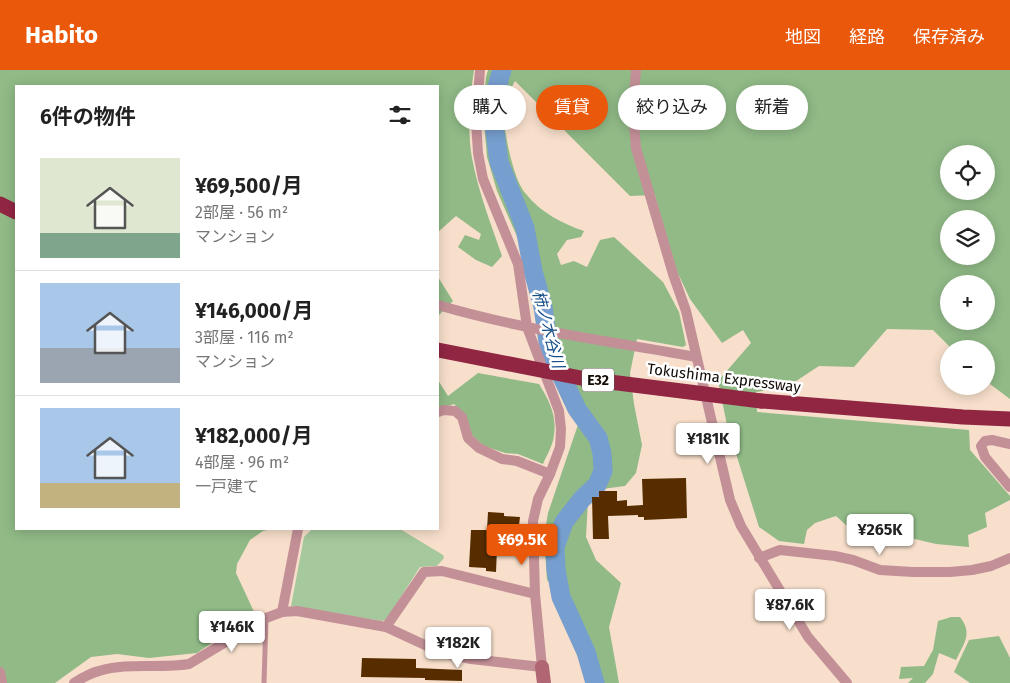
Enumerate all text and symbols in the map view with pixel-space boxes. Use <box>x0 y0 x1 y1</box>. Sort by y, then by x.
text: Habito <box>25 21 98 49</box>
text: 地図 <box>785 26 821 48</box>
text: 経路 <box>849 26 885 48</box>
text: 保存済み <box>913 26 985 48</box>
chip: 購入 <box>454 85 526 130</box>
chip: 賃貸 <box>536 85 608 130</box>
chip: 絞り込み <box>618 85 726 130</box>
chip: 新着 <box>736 85 808 130</box>
icon: filters <box>386 101 414 129</box>
text: 6件の物件 <box>40 104 136 130</box>
map controls <box>940 145 995 395</box>
button: locate <box>940 145 995 200</box>
text: ¥69,500/月 <box>195 173 303 199</box>
icon: home <box>80 178 140 238</box>
text: 2部屋 · 56 m² <box>195 203 288 222</box>
button: layers <box>940 210 995 265</box>
text: マンション <box>195 227 275 246</box>
button: + <box>940 275 995 330</box>
water label: 柿ノ木谷川 <box>529 288 569 372</box>
text: ¥146,000/月 <box>195 298 313 324</box>
icon: home <box>80 303 140 363</box>
text: 3部屋 · 116 m² <box>195 328 294 347</box>
button: − <box>940 340 995 395</box>
text: マンション <box>195 352 275 371</box>
street label: Tokushima Expressway <box>646 360 802 396</box>
road number: E32 <box>582 368 614 392</box>
pin: ¥181K <box>673 422 743 465</box>
text: ¥182,000/月 <box>195 423 312 449</box>
icon: home <box>80 428 140 488</box>
text: ¥181K <box>687 429 729 448</box>
text: 4部屋 · 96 m² <box>195 453 289 472</box>
text: 一戸建て <box>195 477 259 496</box>
pin: ¥265K <box>845 514 915 556</box>
text: ¥265K <box>858 520 902 539</box>
pin: ¥69.5K <box>481 524 563 566</box>
text: ¥69.5K <box>497 530 547 549</box>
pin: ¥87.6K <box>749 588 831 631</box>
text: ¥87.6K <box>766 595 814 614</box>
pin: ¥146K <box>197 610 267 653</box>
text: ¥146K <box>210 617 254 636</box>
pin: ¥182K <box>423 626 493 669</box>
text: ¥182K <box>436 633 480 652</box>

